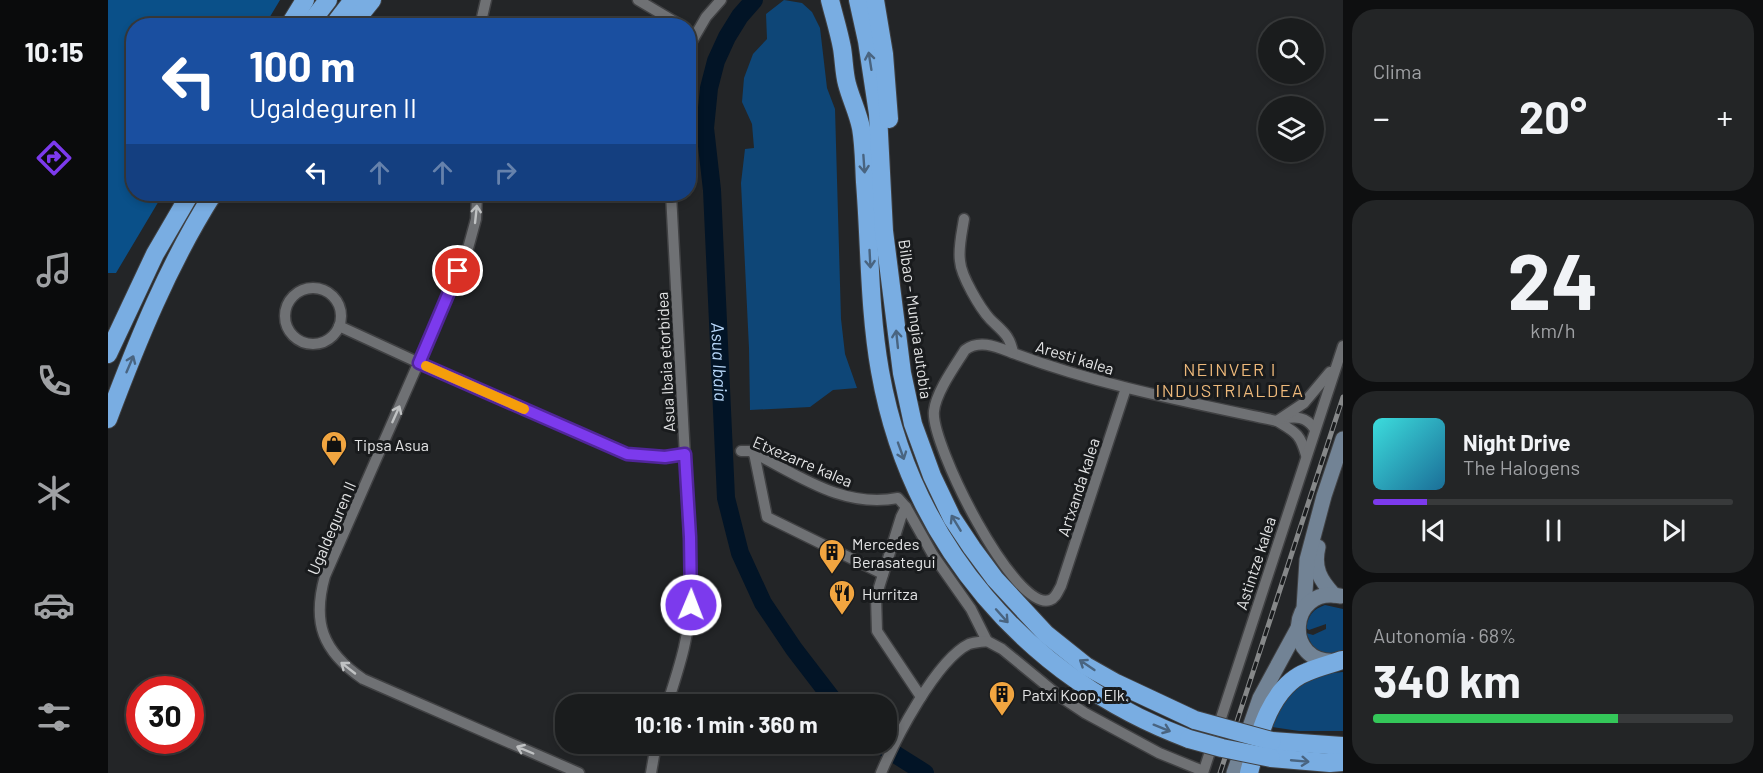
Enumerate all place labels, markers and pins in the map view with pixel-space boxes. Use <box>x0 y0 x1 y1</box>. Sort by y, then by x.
pin <box>432 245 483 296</box>
shop icon: Tipsa Asua <box>319 429 349 467</box>
place label: Tipsa Asua <box>354 435 429 454</box>
place label: Mercedes Berasategui <box>852 534 936 571</box>
building icon: Mercedes Berasategui <box>817 537 847 575</box>
restaurant icon: Hurritza <box>827 578 857 616</box>
place label: Hurritza <box>862 584 918 603</box>
building icon: Patxi Koop. Elk. <box>987 679 1017 717</box>
place label: Patxi Koop. Elk. <box>1022 685 1129 704</box>

